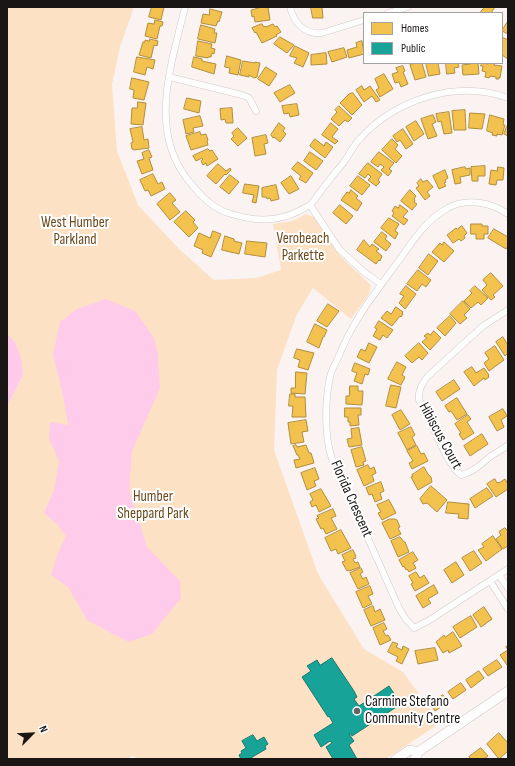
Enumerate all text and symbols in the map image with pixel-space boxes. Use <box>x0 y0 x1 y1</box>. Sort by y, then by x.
legend <box>363 12 503 64</box>
text: Homes <box>401 21 429 36</box>
text: Public <box>401 41 426 56</box>
park label: West Humber Parkland <box>41 214 109 249</box>
park label: Verobeach Parkette <box>276 230 330 265</box>
street label: Hibiscus Court <box>414 399 466 473</box>
street label: Florida Crescent <box>326 458 376 540</box>
park label: Humber Sheppard Park <box>117 488 189 523</box>
place label: Carmine Stefano Community Centre <box>365 693 460 728</box>
marker: Carmine Stefano Community Centre <box>352 706 362 716</box>
north arrow <box>12 714 52 754</box>
text: N <box>36 724 51 734</box>

